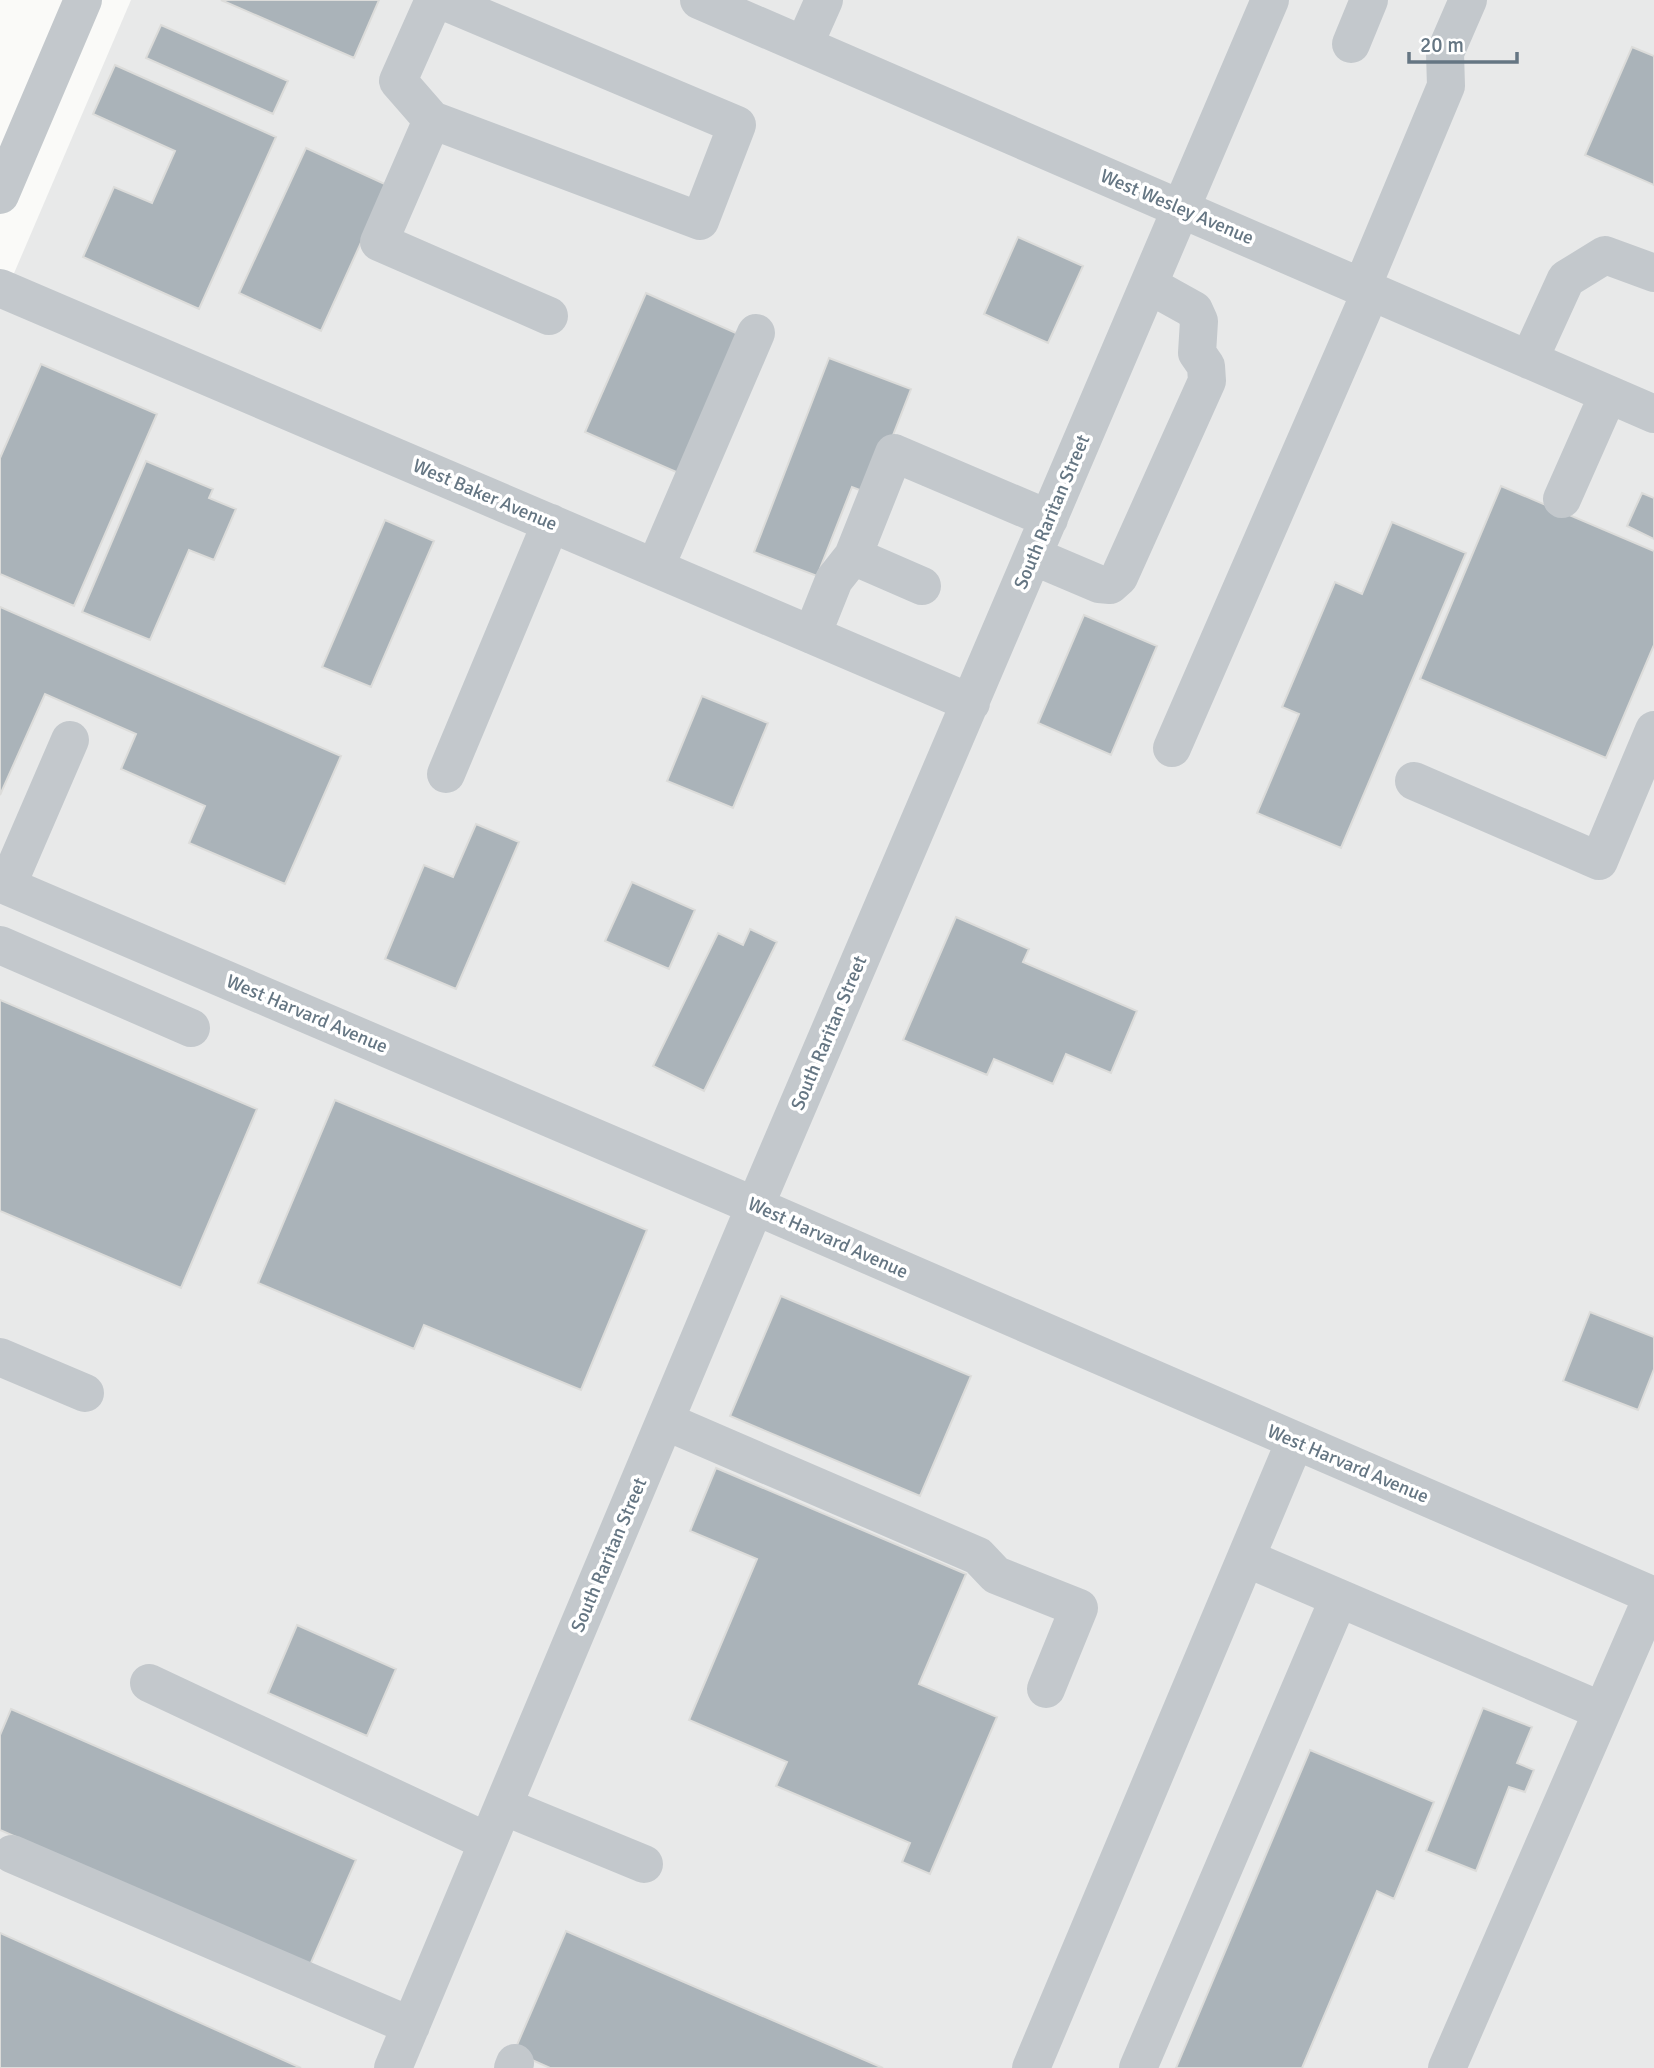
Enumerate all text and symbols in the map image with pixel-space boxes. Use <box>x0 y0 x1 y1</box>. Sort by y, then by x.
scale bar <box>1409 21 1518 65</box>
text: 20 m <box>1420 32 1464 58</box>
street label: West Wesley Avenue <box>1097 164 1257 250</box>
street label: South Raritan Street <box>1009 431 1096 593</box>
street label: West Baker Avenue <box>409 454 561 536</box>
street label: South Raritan Street <box>786 952 873 1114</box>
street label: West Harvard Avenue <box>223 969 391 1059</box>
street label: West Harvard Avenue <box>744 1192 912 1284</box>
street label: West Harvard Avenue <box>1264 1419 1432 1509</box>
street label: South Raritan Street <box>566 1474 653 1636</box>

